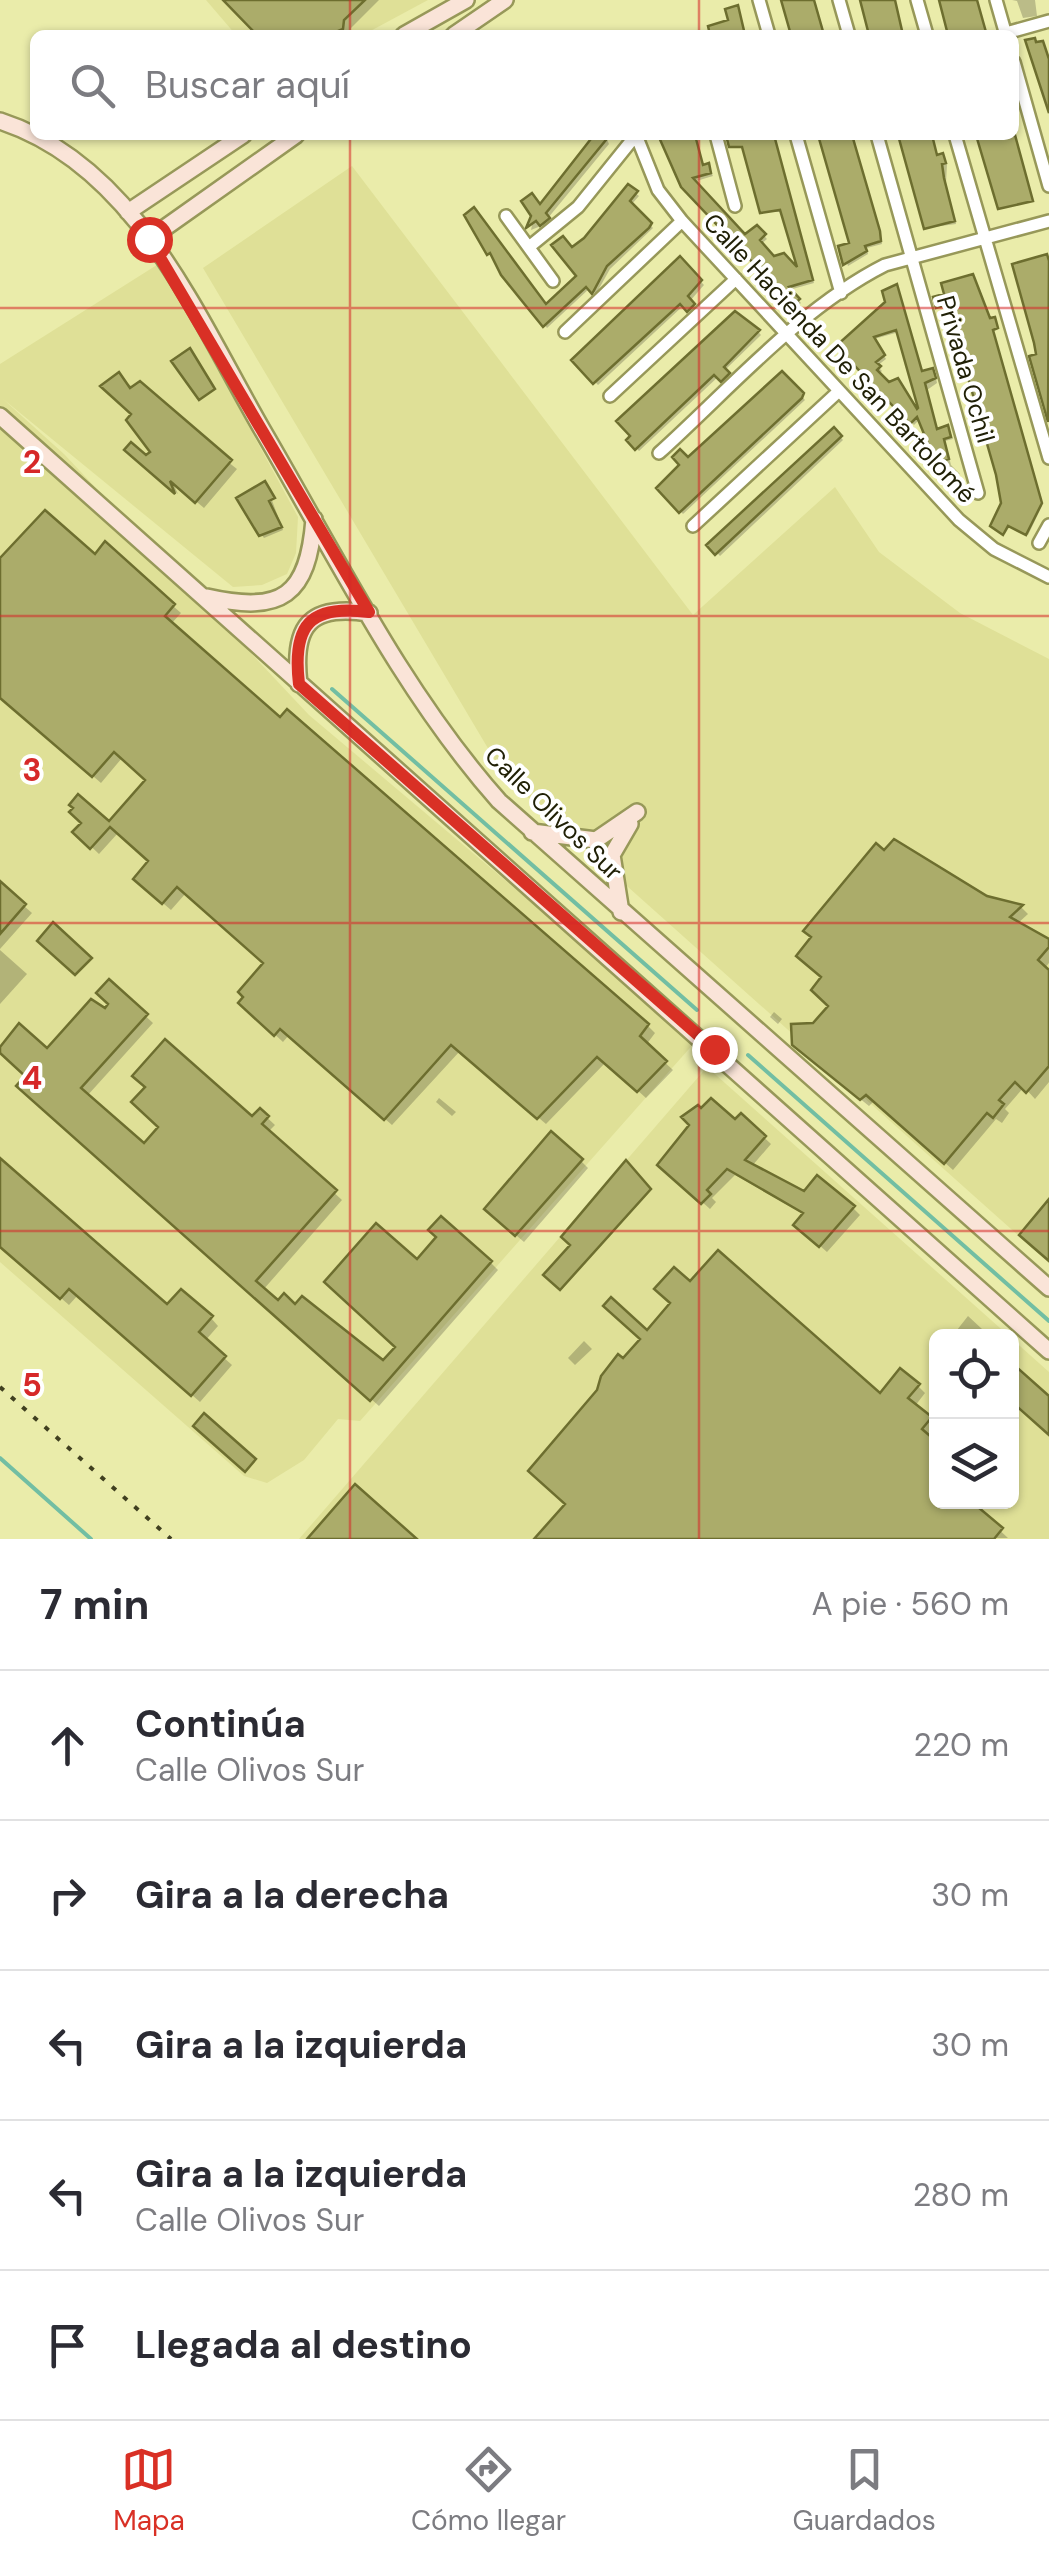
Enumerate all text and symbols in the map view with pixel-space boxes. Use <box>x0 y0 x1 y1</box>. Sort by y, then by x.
search box <box>30 30 1019 140</box>
icon: search <box>65 58 120 113</box>
text: Buscar aquí <box>145 60 350 110</box>
street label: Calle Hacienda De San Bartolomé <box>696 206 983 510</box>
route start <box>127 217 173 263</box>
street label: Privada Ochil <box>929 292 1002 446</box>
text: 2 <box>23 441 41 483</box>
street label: Calle Olivos Sur <box>478 739 630 887</box>
text: 3 <box>22 749 42 791</box>
route end <box>692 1027 738 1073</box>
text: 4 <box>22 1057 42 1099</box>
map controls <box>929 1329 1019 1509</box>
button: locate <box>929 1329 1019 1419</box>
text: 5 <box>22 1364 42 1406</box>
button: layers <box>929 1419 1019 1509</box>
text: 7 min <box>40 1577 149 1632</box>
text: A pie · 560 m <box>811 1583 1009 1625</box>
text: Continúa <box>135 1699 306 1749</box>
icon: ahead <box>40 1718 95 1773</box>
text: 220 m <box>914 1724 1009 1766</box>
text: Calle Olivos Sur <box>135 1749 364 1791</box>
icon: right <box>40 1868 95 1923</box>
text: Gira a la derecha <box>135 1870 449 1920</box>
text: 30 m <box>931 1874 1009 1916</box>
icon: left <box>40 2018 95 2073</box>
text: Gira a la izquierda <box>135 2020 467 2070</box>
text: 30 m <box>931 2024 1009 2066</box>
text: Gira a la izquierda <box>135 2149 467 2199</box>
icon: left <box>40 2168 95 2223</box>
text: 280 m <box>913 2174 1009 2216</box>
text: Calle Olivos Sur <box>135 2199 364 2241</box>
icon: arrive <box>40 2318 95 2373</box>
text: Llegada al destino <box>135 2320 472 2370</box>
tab: Mapa <box>113 2442 185 2539</box>
tab: Cómo llegar <box>411 2442 566 2539</box>
tab: Guardados <box>793 2442 936 2539</box>

